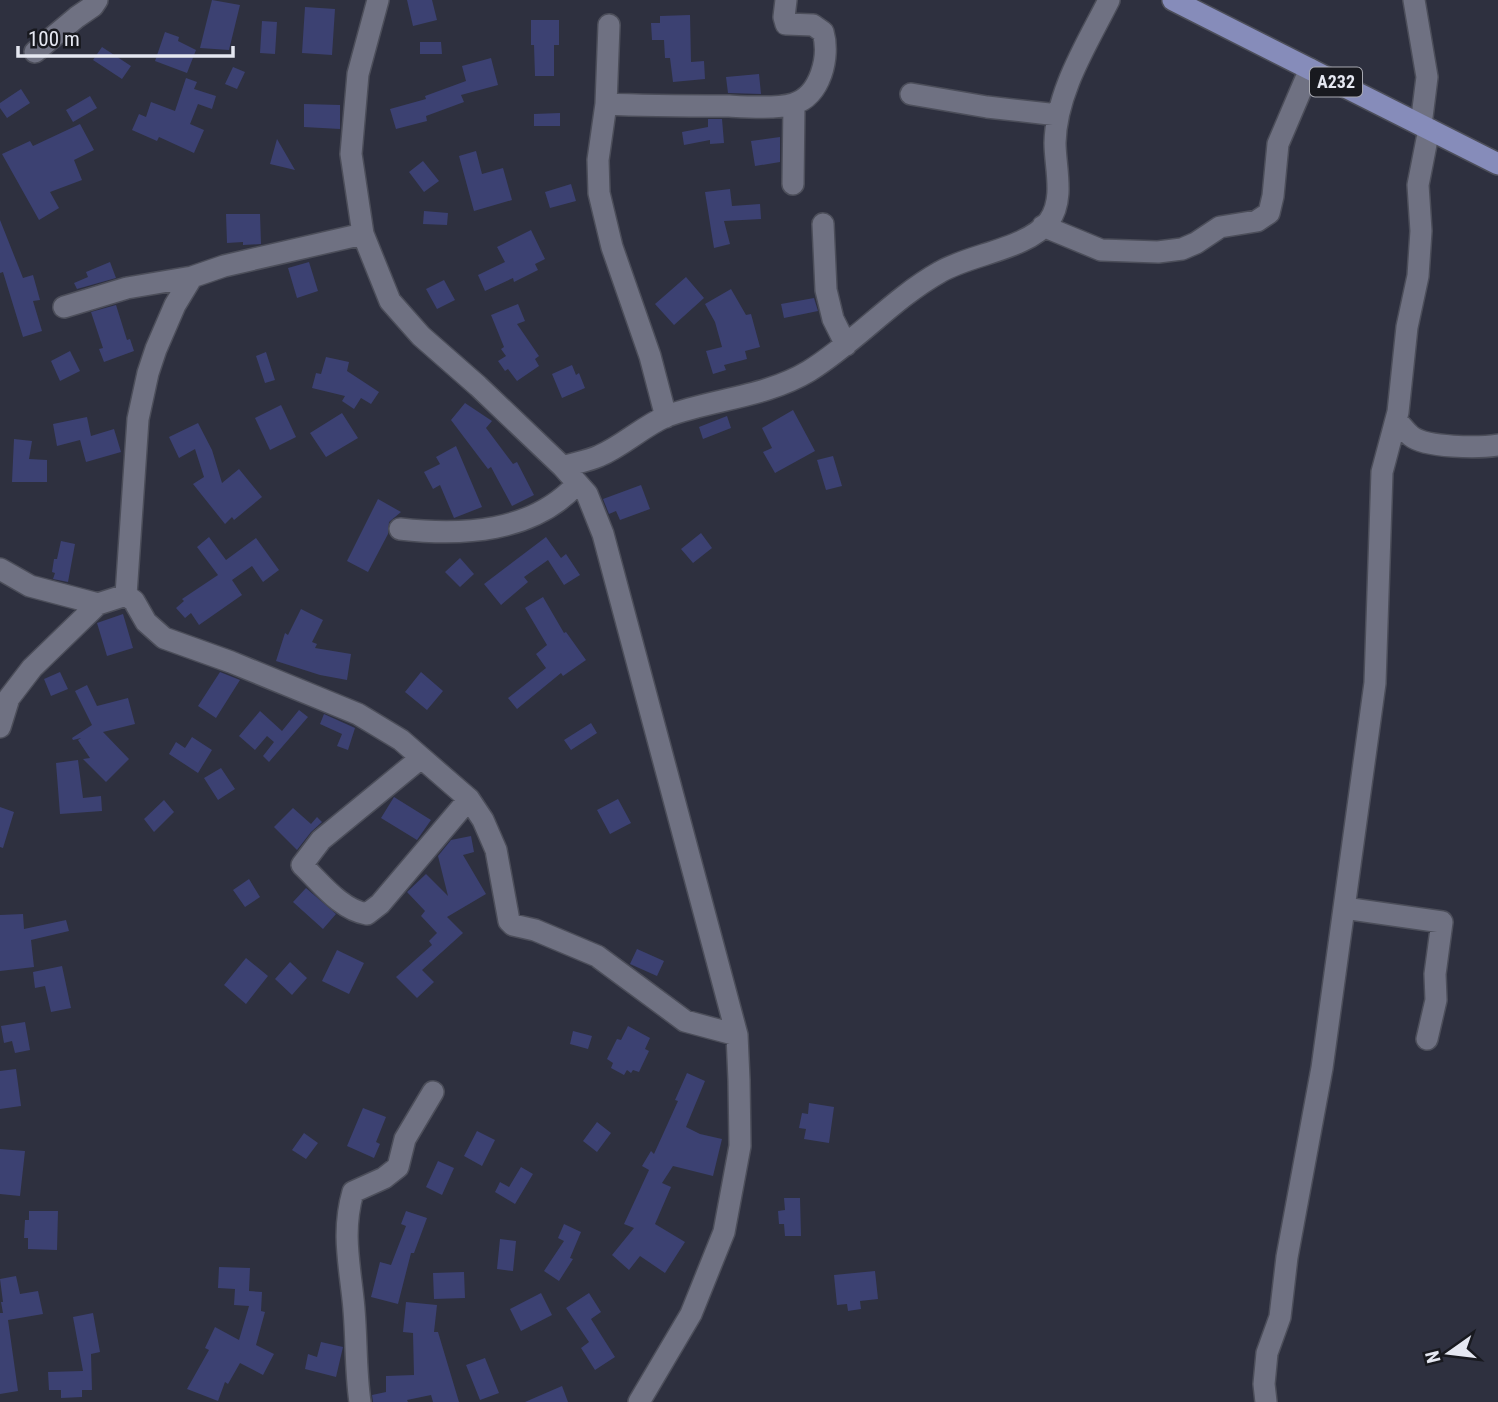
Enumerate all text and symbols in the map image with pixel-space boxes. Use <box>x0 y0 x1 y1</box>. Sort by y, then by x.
scale bar <box>18 14 233 58</box>
text: 100 m <box>28 27 80 51</box>
road number: A232 <box>1310 68 1362 96</box>
north arrow <box>1414 1318 1484 1388</box>
text: N <box>1420 1349 1446 1365</box>

